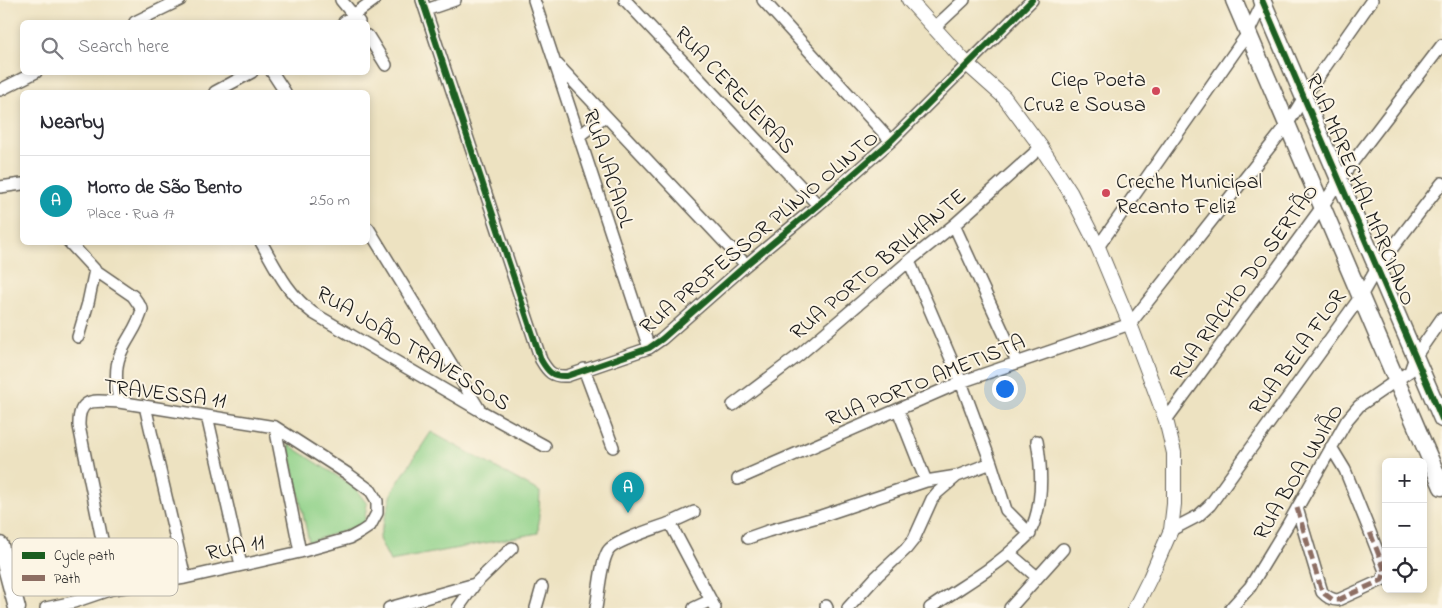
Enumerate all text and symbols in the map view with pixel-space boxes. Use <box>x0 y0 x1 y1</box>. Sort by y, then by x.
search box <box>20 20 370 75</box>
street label: RUA CEREJEIRAS <box>666 20 802 162</box>
icon: search <box>38 34 66 62</box>
text: Search here <box>78 34 169 61</box>
place label: Ciep Poeta Cruz e Sousa <box>1023 65 1146 122</box>
street label: RUA MARECHAL MARCIANO <box>1296 69 1423 311</box>
marker: Ciep Poeta Cruz e Sousa <box>1150 85 1162 97</box>
street label: RUA JACAIOL <box>573 106 642 233</box>
text: Nearby <box>40 108 104 138</box>
street label: RUA PROFESSOR PLÍNIO OLINTO <box>633 123 887 343</box>
place label: Creche Municipal Recanto Feliz <box>1116 167 1262 224</box>
text: Morro de São Bento <box>87 175 242 202</box>
street label: RUA RIACHO DO SERTÃO <box>1163 178 1328 388</box>
street label: RUA PORTO BRILHANTE <box>784 182 974 349</box>
marker: Creche Municipal Recanto Feliz <box>1100 187 1112 199</box>
text: A <box>51 189 61 213</box>
text: 250 m <box>310 189 350 213</box>
text: Place · Rua 17 <box>87 202 175 226</box>
street label: RUA JOÃO TRAVESSOS <box>309 279 516 420</box>
street label: RUA BELA FLOR <box>1242 283 1355 422</box>
street label: RUA PORTO AMETISTA <box>822 327 1031 436</box>
street label: TRAVESSA 11 <box>101 372 228 418</box>
your location <box>992 376 1018 402</box>
street label: RUA BOA UNIÃO <box>1246 398 1353 547</box>
map controls <box>1382 458 1427 593</box>
button: + <box>1382 458 1427 503</box>
pin: A <box>612 472 644 513</box>
button: − <box>1382 503 1427 548</box>
street label: RUA 11 <box>203 527 268 571</box>
legend <box>12 538 178 596</box>
text: Cycle path <box>54 546 115 568</box>
button: locate <box>1382 548 1427 593</box>
text: Path <box>54 569 80 590</box>

